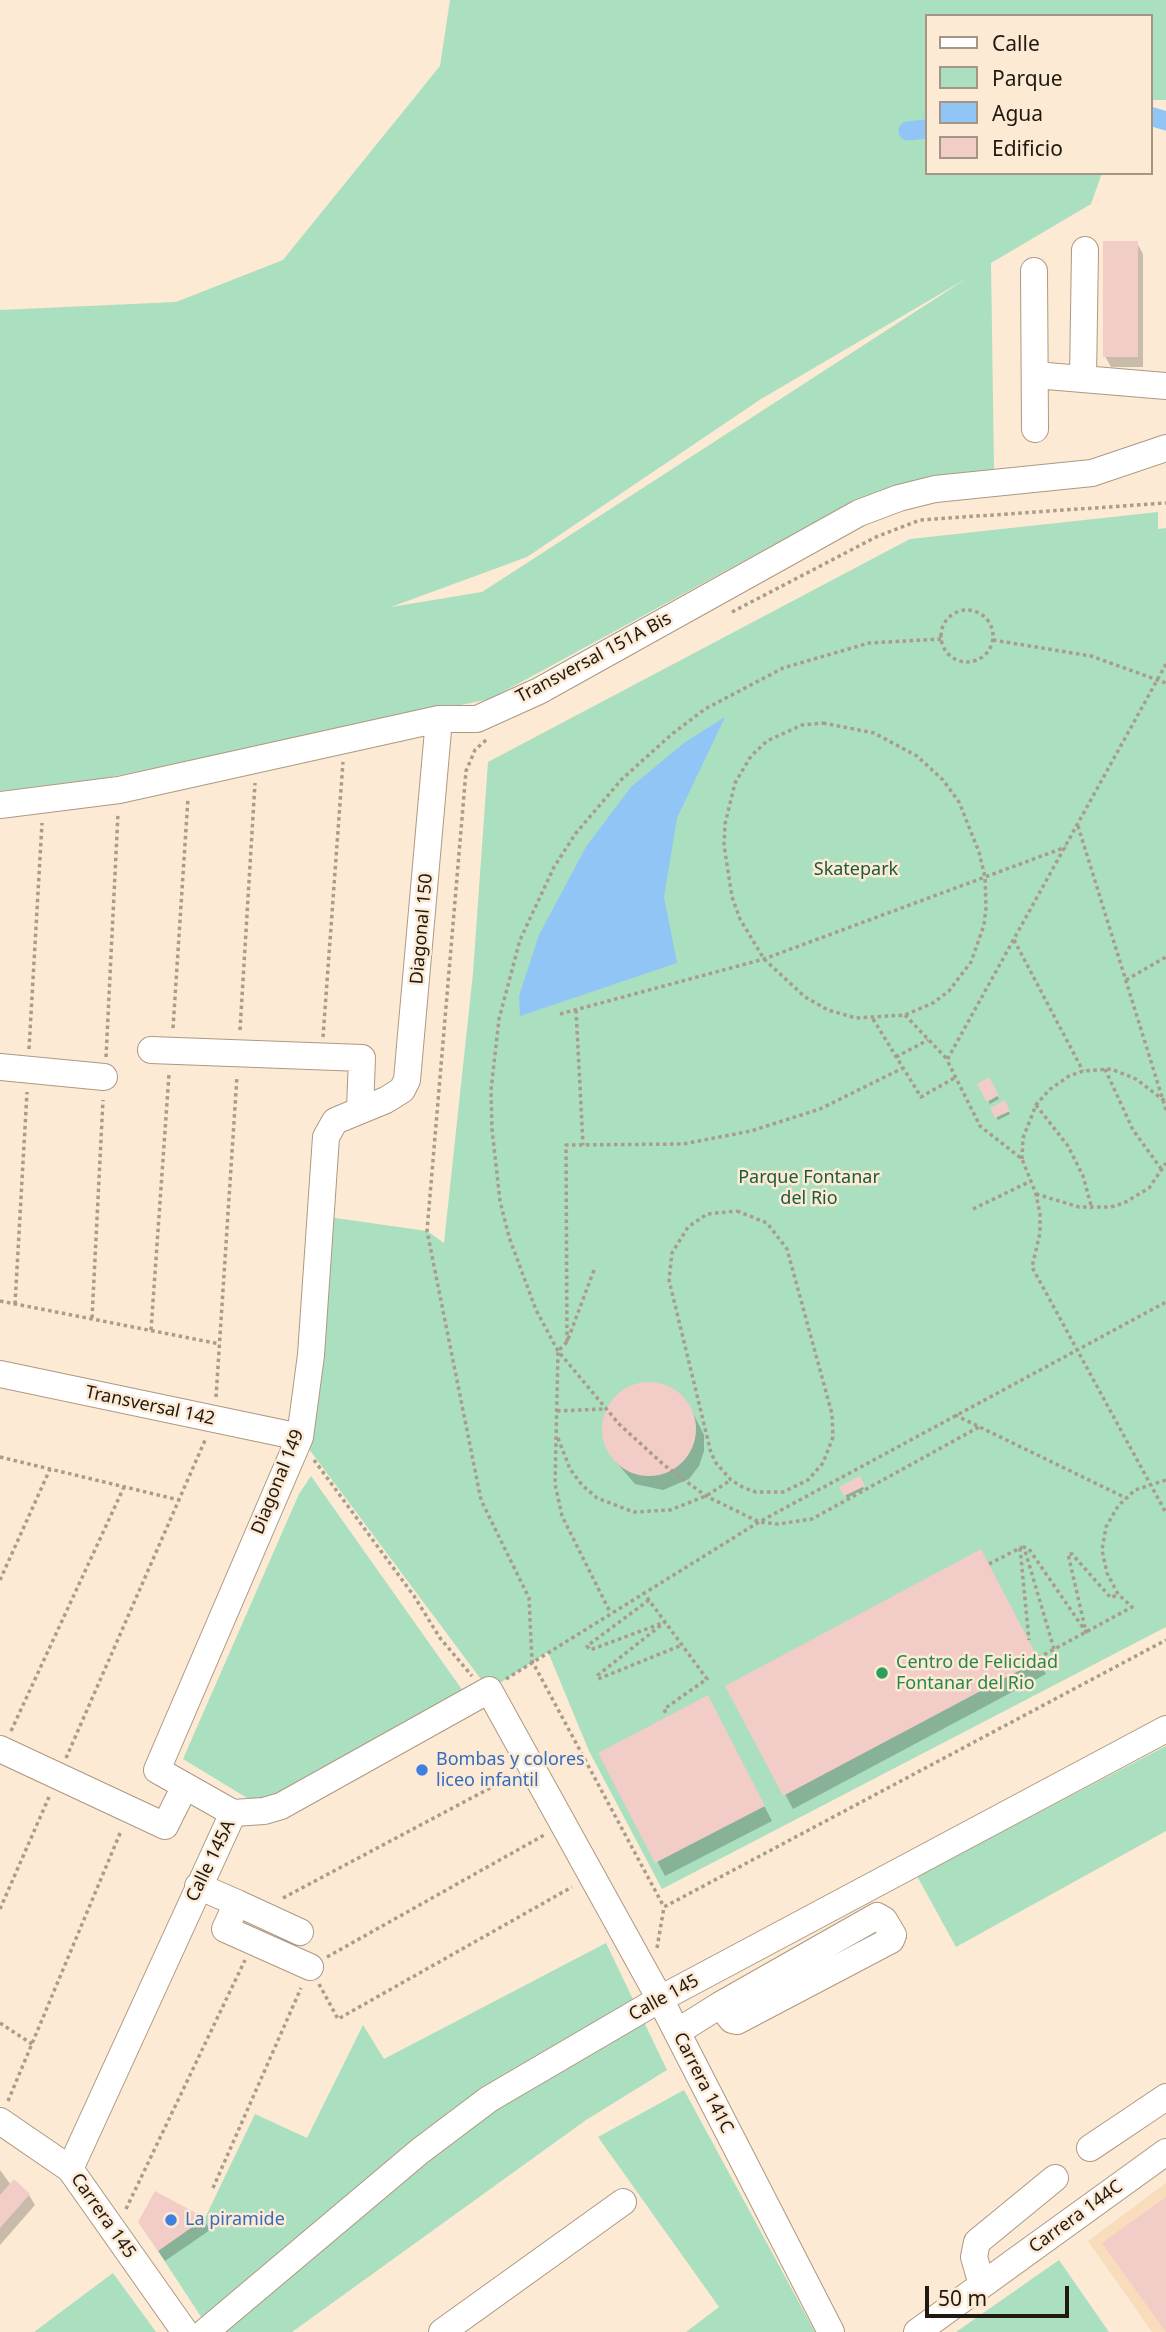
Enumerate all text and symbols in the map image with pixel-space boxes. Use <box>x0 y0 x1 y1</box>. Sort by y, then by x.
legend <box>925 14 1152 175</box>
text: Calle <box>992 29 1040 57</box>
text: Parque <box>992 64 1062 92</box>
text: Agua <box>992 99 1043 127</box>
text: Edificio <box>992 134 1063 162</box>
street label: Transversal 151A Bis <box>513 608 675 708</box>
park label: Skatepark <box>814 859 898 881</box>
street label: Diagonal 150 <box>406 873 438 985</box>
park label: Parque Fontanar del Rio <box>738 1167 880 1210</box>
street label: Transversal 142 <box>83 1382 217 1430</box>
street label: Diagonal 149 <box>247 1426 309 1538</box>
place label: Centro de Felicidad Fontanar del Rio <box>896 1652 1058 1694</box>
marker: Centro de Felicidad Fontanar del Rio <box>874 1665 890 1681</box>
place label: Bombas y colores liceo infantil <box>436 1749 585 1792</box>
marker: Bombas y colores liceo infantil <box>414 1762 430 1778</box>
street label: Calle 145A <box>182 1817 240 1905</box>
street label: Calle 145 <box>625 1970 703 2026</box>
street label: Carrera 141C <box>668 2029 738 2137</box>
street label: Carrera 145 <box>66 2169 140 2263</box>
street label: Carrera 144C <box>1025 2176 1127 2258</box>
place label: La piramide <box>185 2209 285 2231</box>
marker: La piramide <box>163 2212 179 2228</box>
scale bar <box>928 2272 1072 2316</box>
text: 50 m <box>938 2284 987 2312</box>

